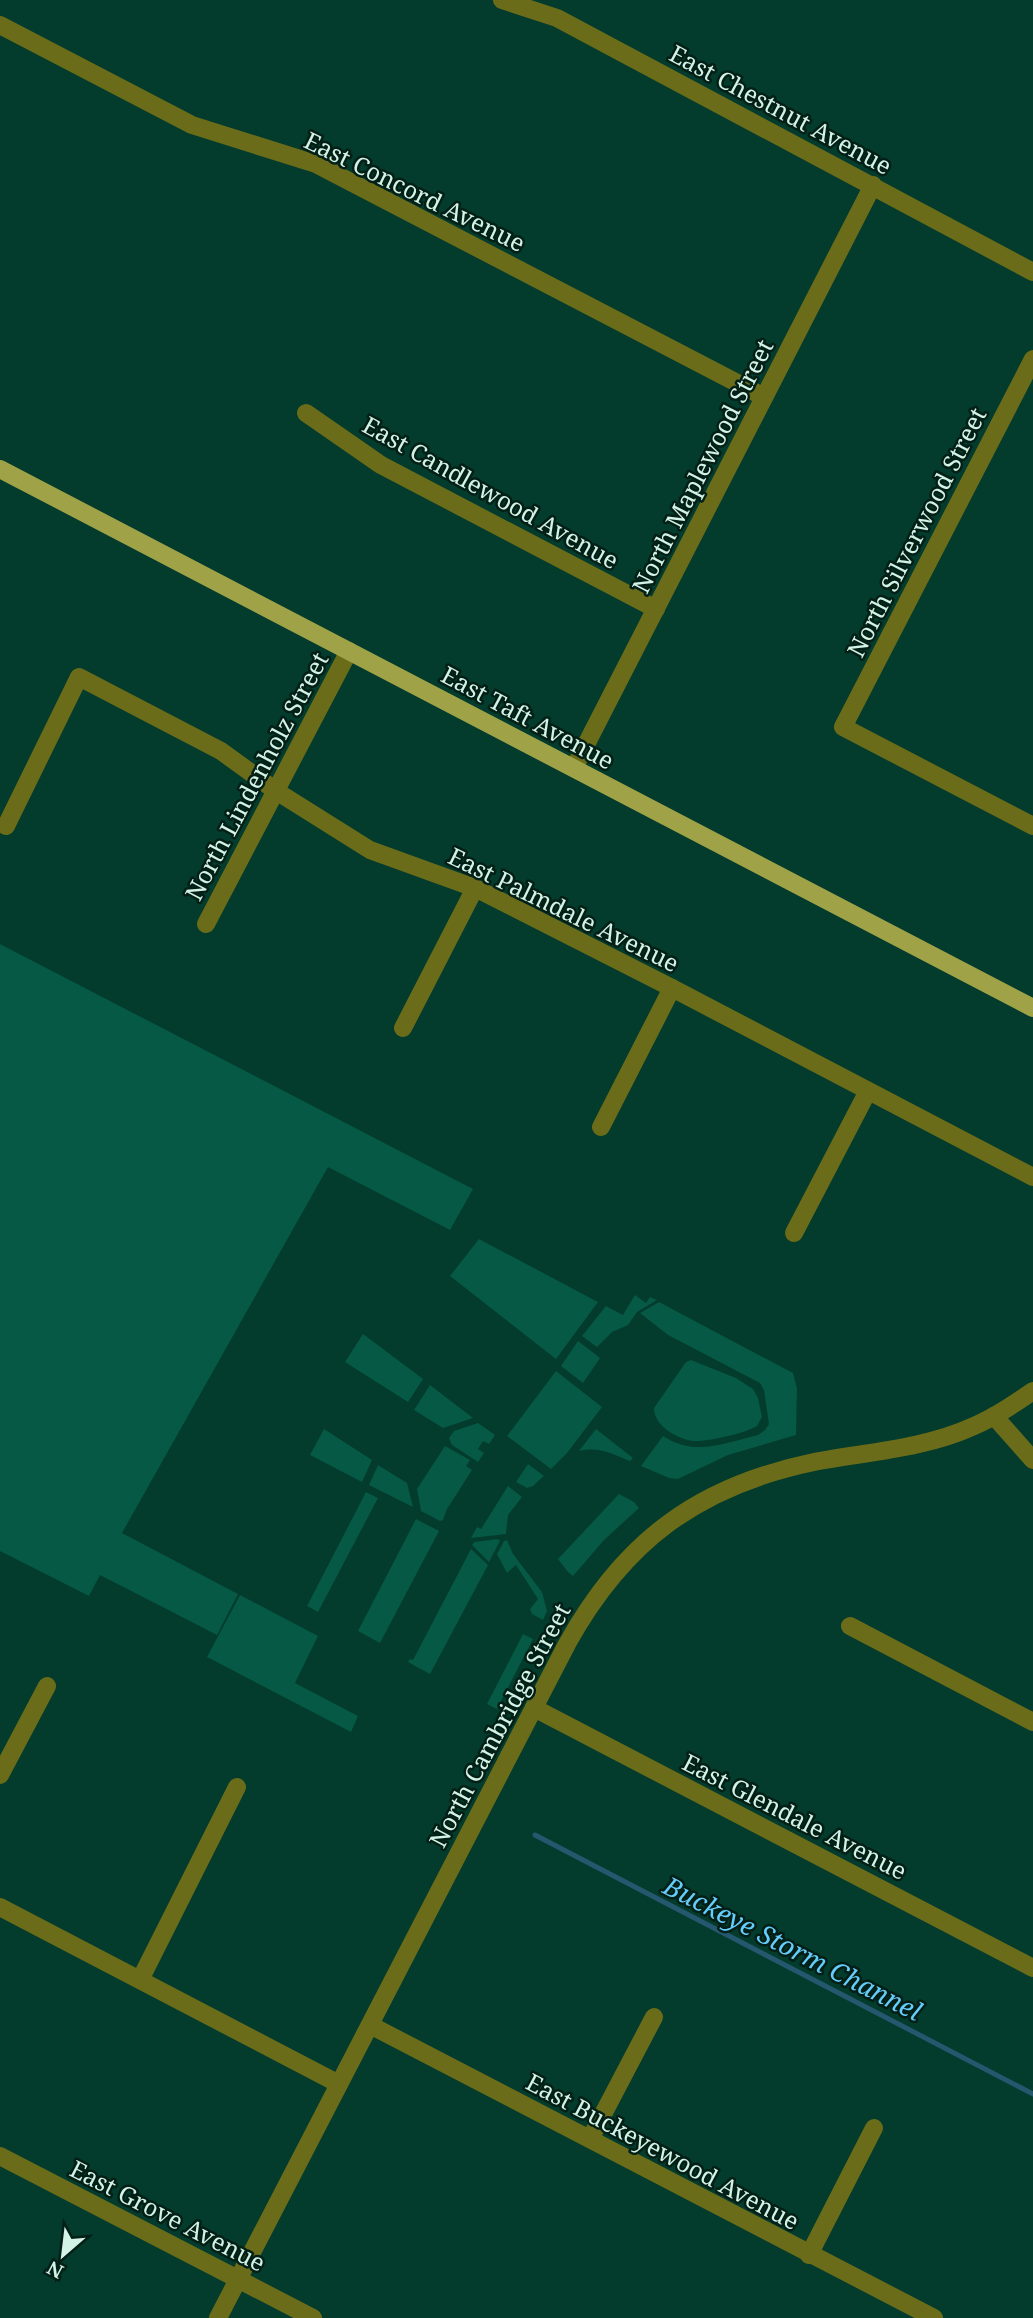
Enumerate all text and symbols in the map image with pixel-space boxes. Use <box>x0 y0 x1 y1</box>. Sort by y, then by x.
street label: East Chestnut Avenue <box>664 36 898 182</box>
street label: East Concord Avenue <box>299 123 531 259</box>
street label: North Maplewood Street <box>624 333 780 599</box>
street label: North Silverwood Street <box>839 402 993 662</box>
street label: East Candlewood Avenue <box>357 408 625 576</box>
street label: North Lindenholz Street <box>177 646 335 906</box>
street label: East Taft Avenue <box>436 658 620 776</box>
street label: East Palmdale Avenue <box>443 839 685 979</box>
street label: North Cambridge Street <box>421 1597 577 1853</box>
street label: East Glendale Avenue <box>677 1745 913 1887</box>
water label: Buckeye Storm Channel <box>657 1867 928 2029</box>
street label: East Buckeyewood Avenue <box>521 2065 805 2237</box>
street label: East Grove Avenue <box>65 2151 271 2279</box>
north arrow <box>28 2220 98 2290</box>
text: N <box>42 2255 68 2285</box>

